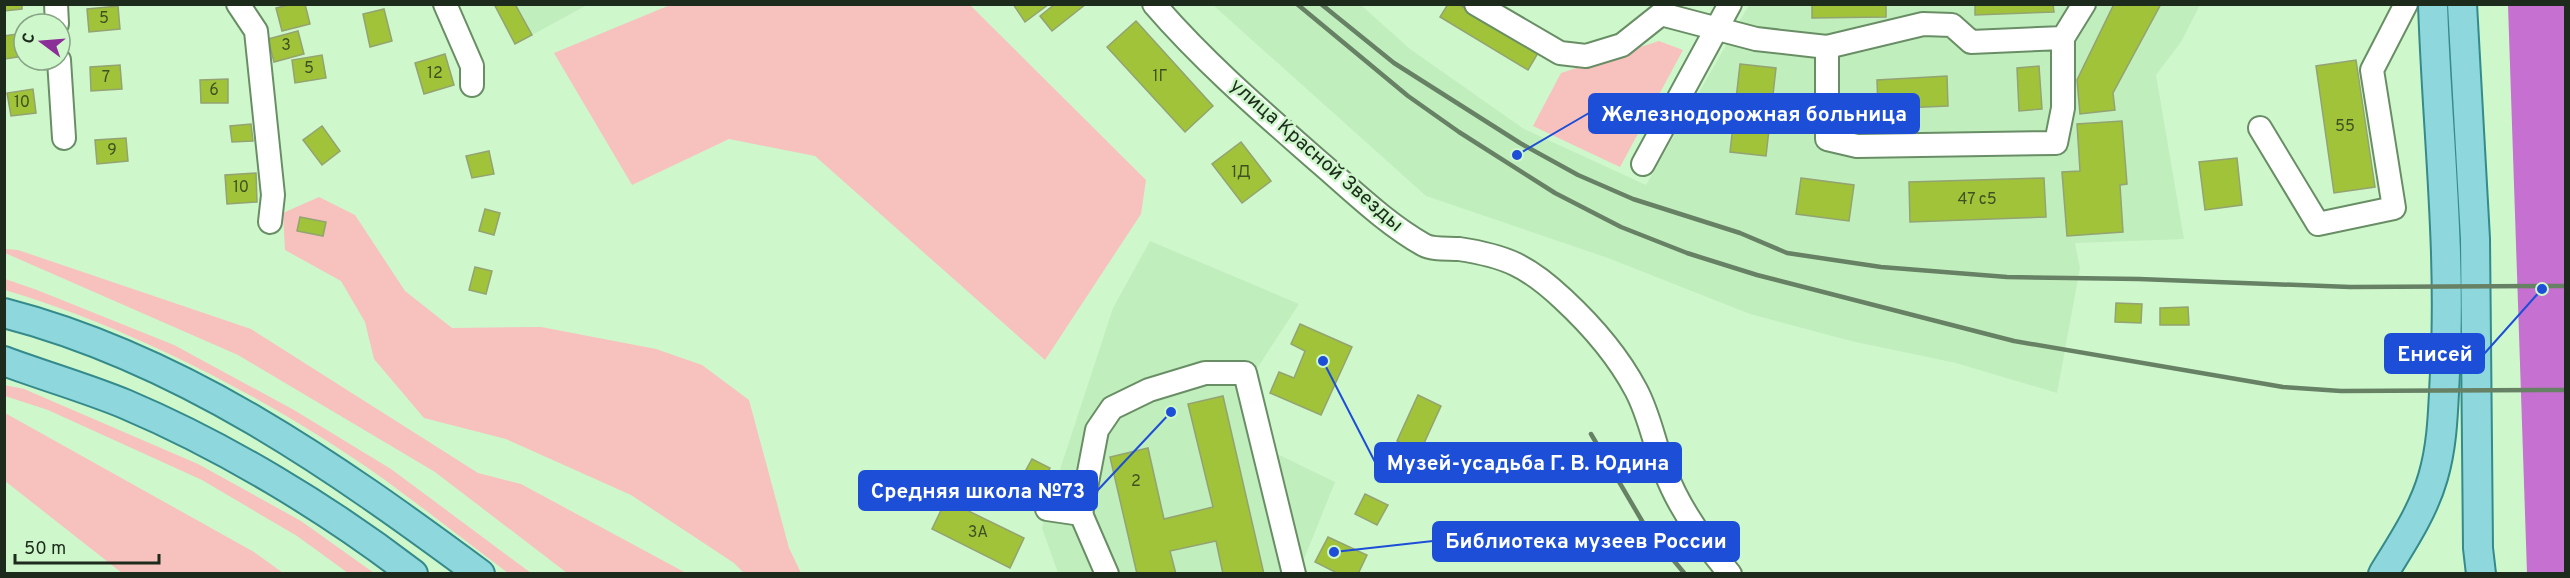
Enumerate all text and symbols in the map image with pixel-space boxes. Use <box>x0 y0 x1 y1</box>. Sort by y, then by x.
house number: 5 <box>99 9 109 29</box>
north arrow <box>12 12 72 72</box>
text: С <box>18 31 41 46</box>
house number: 3 <box>281 36 291 56</box>
house number: 5 <box>304 59 314 79</box>
house number: 12 <box>427 64 443 84</box>
house number: 1Г <box>1152 67 1168 87</box>
house number: 7 <box>102 68 110 88</box>
street label: улица Красной Звезды <box>1224 74 1408 238</box>
house number: 6 <box>209 81 219 101</box>
house number: 10 <box>14 93 30 113</box>
callout: Железнодорожная больница <box>1589 94 1919 133</box>
text: Железнодорожная больница <box>1601 102 1907 129</box>
house number: 55 <box>2335 117 2355 137</box>
house number: 9 <box>107 141 117 161</box>
house number: 1Д <box>1231 163 1251 183</box>
house number: 10 <box>233 178 249 198</box>
house number: 47 с5 <box>1957 190 1997 210</box>
callout: Енисей <box>2385 334 2484 373</box>
text: Енисей <box>2397 342 2473 369</box>
callout: Музей-усадьба Г. В. Юдина <box>1375 443 1681 482</box>
text: Музей-усадьба Г. В. Юдина <box>1387 451 1669 478</box>
callout: Средняя школа №73 <box>859 471 1097 510</box>
house number: 2 <box>1131 472 1141 492</box>
text: Средняя школа №73 <box>871 479 1085 506</box>
callout: Библиотека музеев России <box>1433 522 1739 561</box>
house number: 3А <box>968 523 988 543</box>
scale bar <box>15 527 159 565</box>
text: Библиотека музеев России <box>1445 529 1727 556</box>
text: 50 m <box>24 538 66 561</box>

